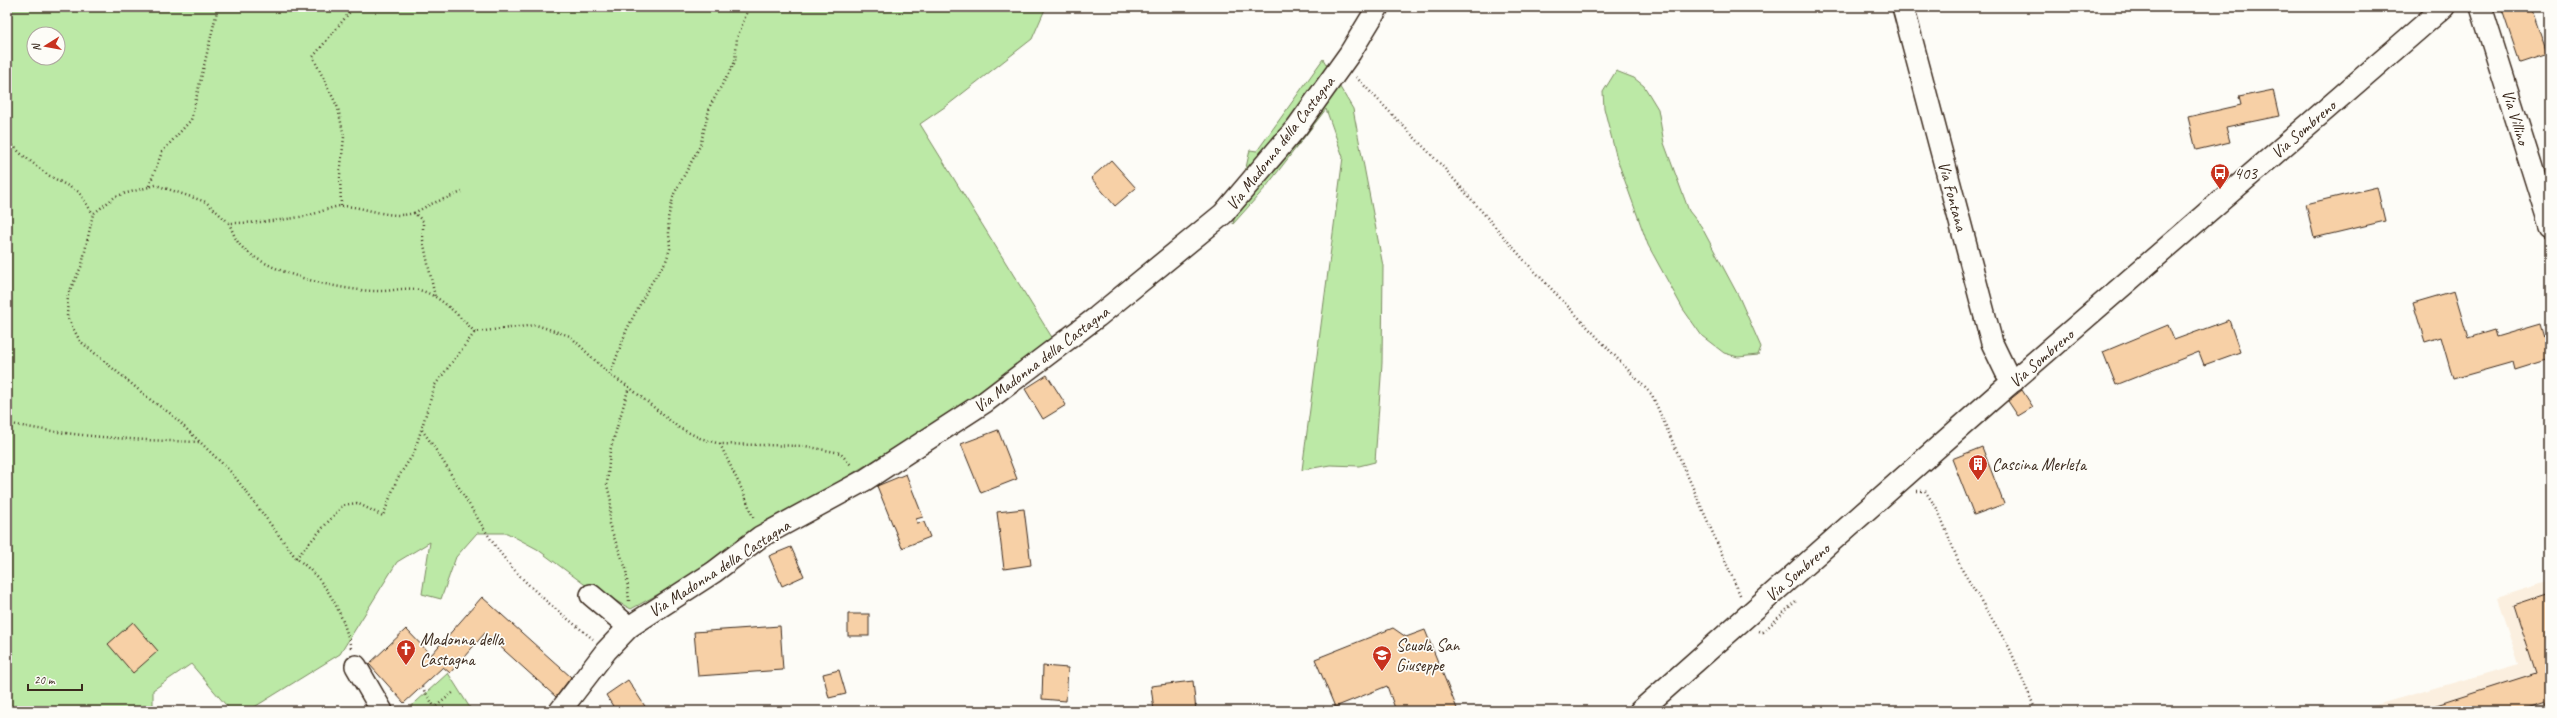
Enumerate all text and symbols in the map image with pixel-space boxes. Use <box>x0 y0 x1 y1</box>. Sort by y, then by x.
north arrow <box>26 26 66 66</box>
text: N <box>28 41 44 53</box>
street label: Via Madonna della Castagna <box>1222 71 1340 215</box>
street label: Via Villino <box>2497 87 2534 149</box>
street label: Via Sombreno <box>2267 94 2342 163</box>
street label: Via Fontana <box>1933 159 1972 234</box>
bus stop icon: 403 <box>2209 162 2231 190</box>
place label: 403 <box>2234 163 2258 184</box>
street label: Via Madonna della Castagna <box>969 301 1115 417</box>
street label: Via Sombreno <box>2005 323 2080 392</box>
building icon: Cascina Merleta <box>1967 453 1989 481</box>
place label: Cascina Merleta <box>1992 454 2088 475</box>
street label: Via Madonna della Castagna <box>645 514 795 622</box>
street label: Via Sombreno <box>1761 537 1836 606</box>
place label: Madonna della Castagna <box>420 629 505 670</box>
place label: Scuola San Giuseppe <box>1396 635 1461 676</box>
church icon: Madonna della Castagna <box>395 638 417 666</box>
school or university icon: Scuola San Giuseppe <box>1371 644 1393 672</box>
scale bar <box>28 666 82 692</box>
text: 20 m <box>34 672 56 688</box>

